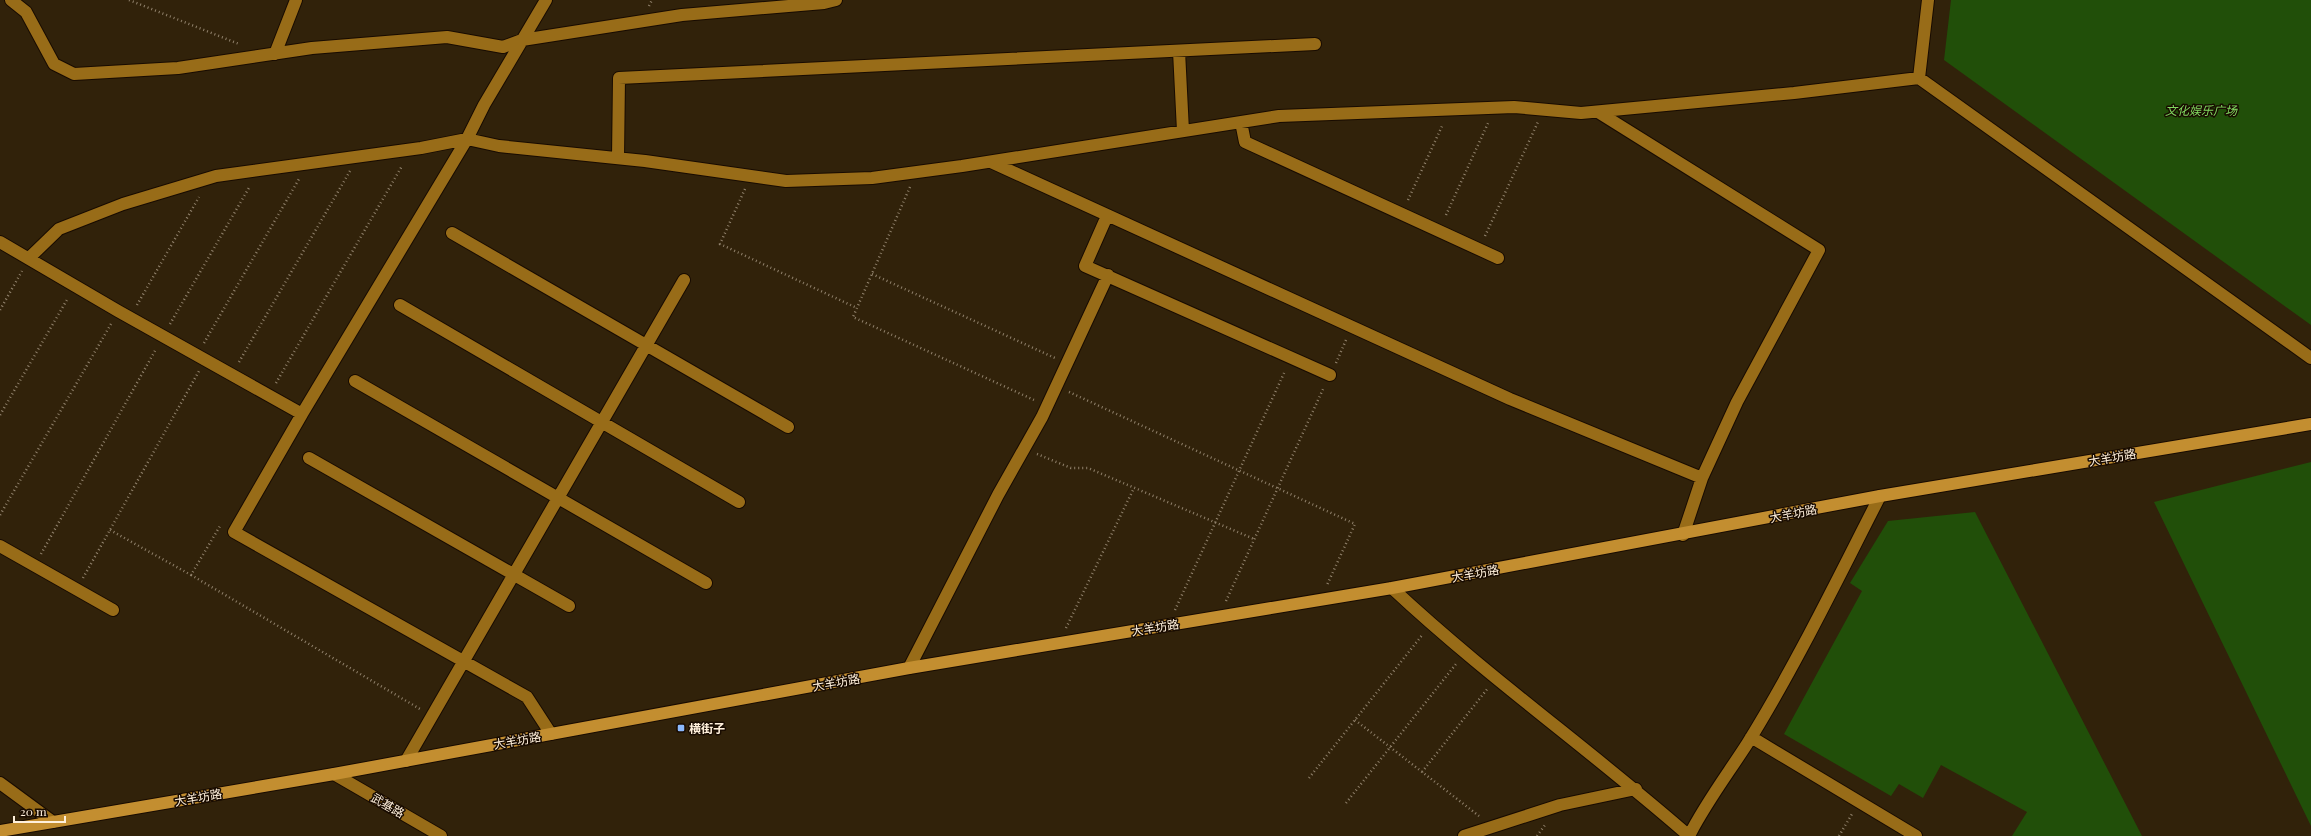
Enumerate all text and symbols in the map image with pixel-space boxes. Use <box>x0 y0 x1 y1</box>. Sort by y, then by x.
park label: 文化娱乐广场 <box>2165 102 2238 118</box>
street label: 大羊坊路 <box>2087 445 2137 469</box>
street label: 大羊坊路 <box>1768 501 1818 525</box>
street label: 大羊坊路 <box>1450 561 1500 585</box>
street label: 大羊坊路 <box>1130 615 1180 639</box>
street label: 大羊坊路 <box>811 670 861 694</box>
place label: 横街子 <box>689 720 725 736</box>
marker: 横街子 <box>676 723 686 733</box>
street label: 大羊坊路 <box>492 728 542 752</box>
street label: 大羊坊路 <box>173 785 223 809</box>
street label: 武基路 <box>368 789 408 821</box>
scale bar <box>14 798 65 824</box>
text: 20 m <box>20 803 47 819</box>

